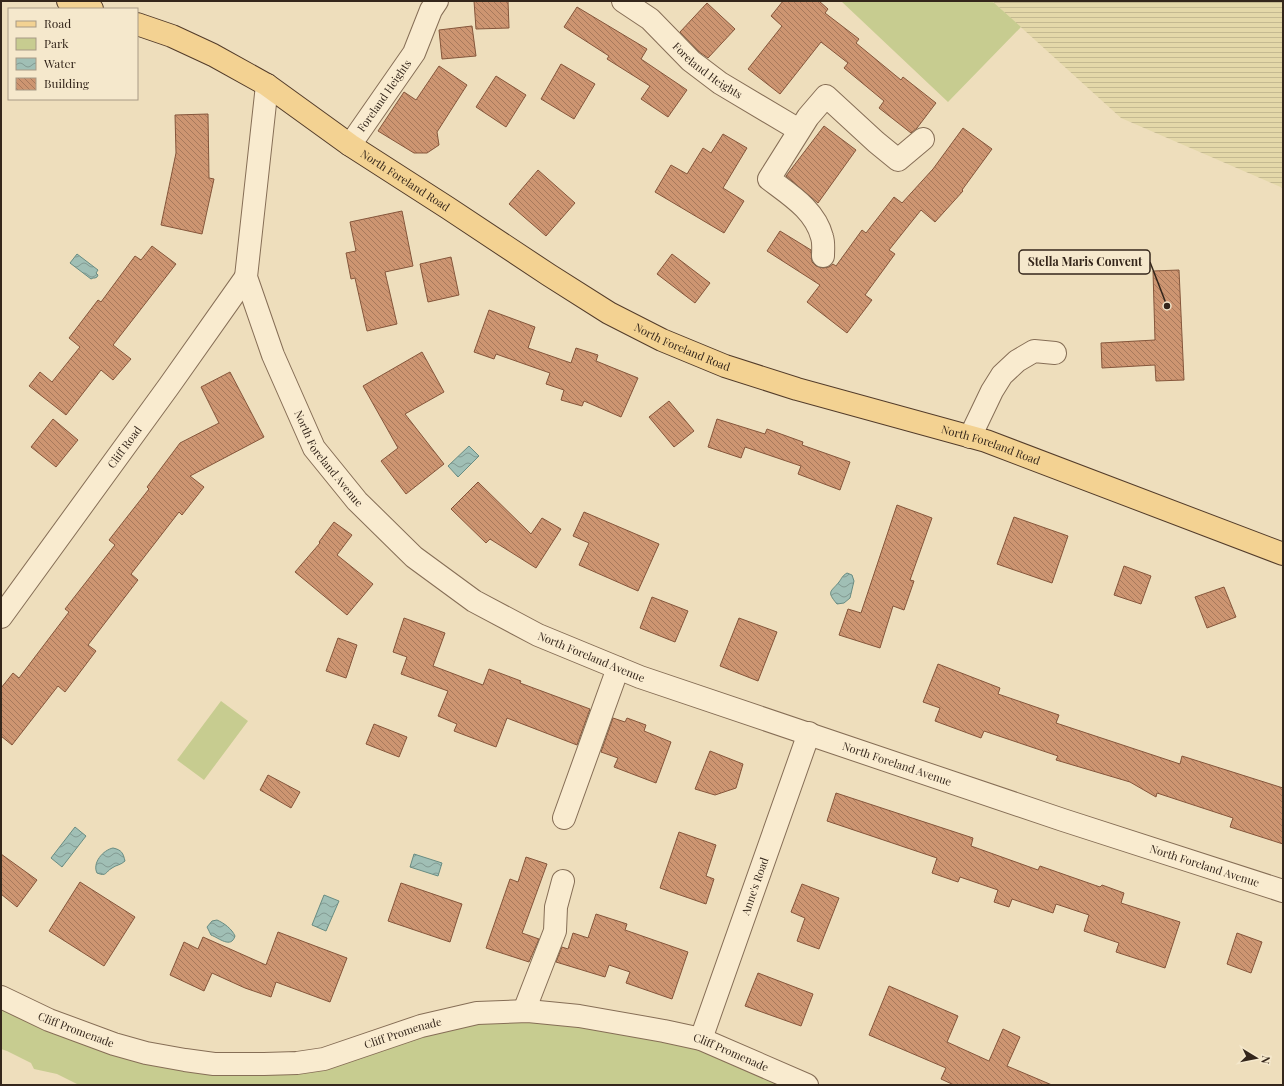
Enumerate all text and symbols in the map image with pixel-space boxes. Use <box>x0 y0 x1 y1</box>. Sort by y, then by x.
legend <box>8 8 138 100</box>
text: Road <box>44 15 71 31</box>
text: Park <box>44 35 69 51</box>
street label: Foreland Heights <box>670 39 745 102</box>
text: Water <box>43 55 77 71</box>
street label: Foreland Heights <box>354 56 414 135</box>
text: Building <box>44 75 90 91</box>
street label: North Foreland Road <box>358 146 454 215</box>
callout: Stella Maris Convent <box>1019 250 1150 274</box>
text: Stella Maris Convent <box>1028 253 1143 269</box>
street label: North Foreland Road <box>632 319 733 374</box>
street label: North Foreland Avenue <box>291 408 367 510</box>
street label: North Foreland Road <box>940 421 1043 468</box>
street label: Cliff Road <box>104 422 145 471</box>
street label: North Foreland Avenue <box>536 628 647 685</box>
street label: North Foreland Avenue <box>841 738 954 789</box>
street label: North Foreland Avenue <box>1148 841 1262 890</box>
street label: Anne's Road <box>737 855 772 918</box>
street label: Cliff Promenade <box>36 1008 117 1051</box>
street label: Cliff Promenade <box>362 1013 443 1052</box>
street label: Cliff Promenade <box>692 1030 771 1075</box>
north arrow <box>1236 1038 1276 1078</box>
text: N <box>1258 1055 1274 1065</box>

